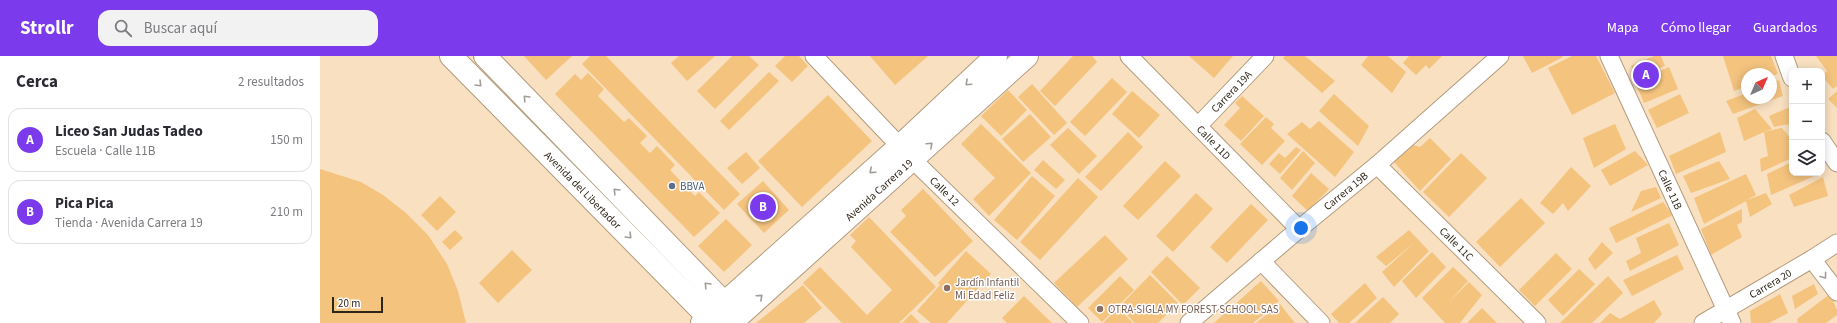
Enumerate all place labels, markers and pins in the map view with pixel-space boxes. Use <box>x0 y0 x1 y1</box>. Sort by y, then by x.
pin: A <box>1633 60 1659 90</box>
place label: BBVA <box>680 179 704 194</box>
marker: BBVA <box>667 181 677 191</box>
pin: B <box>750 192 776 222</box>
place label: Jardín Infantil Mi Edad Feliz <box>955 275 1019 303</box>
marker: Jardín Infantil Mi Edad Feliz <box>942 283 952 293</box>
place label: OTRA-SIGLA MY FOREST SCHOOL SAS <box>1108 302 1279 317</box>
marker: OTRA-SIGLA MY FOREST SCHOOL SAS <box>1095 304 1105 314</box>

